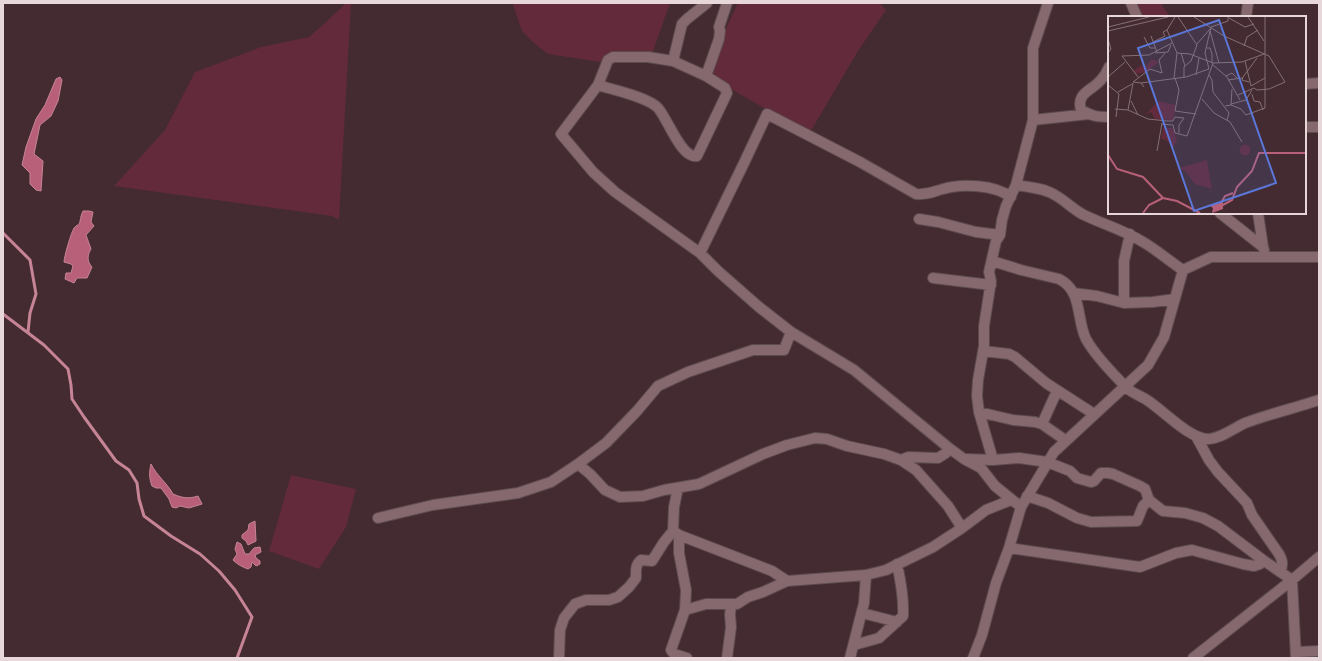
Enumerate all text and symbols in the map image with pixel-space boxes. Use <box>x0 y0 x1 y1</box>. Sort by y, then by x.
inset map <box>1108 16 1306 214</box>

